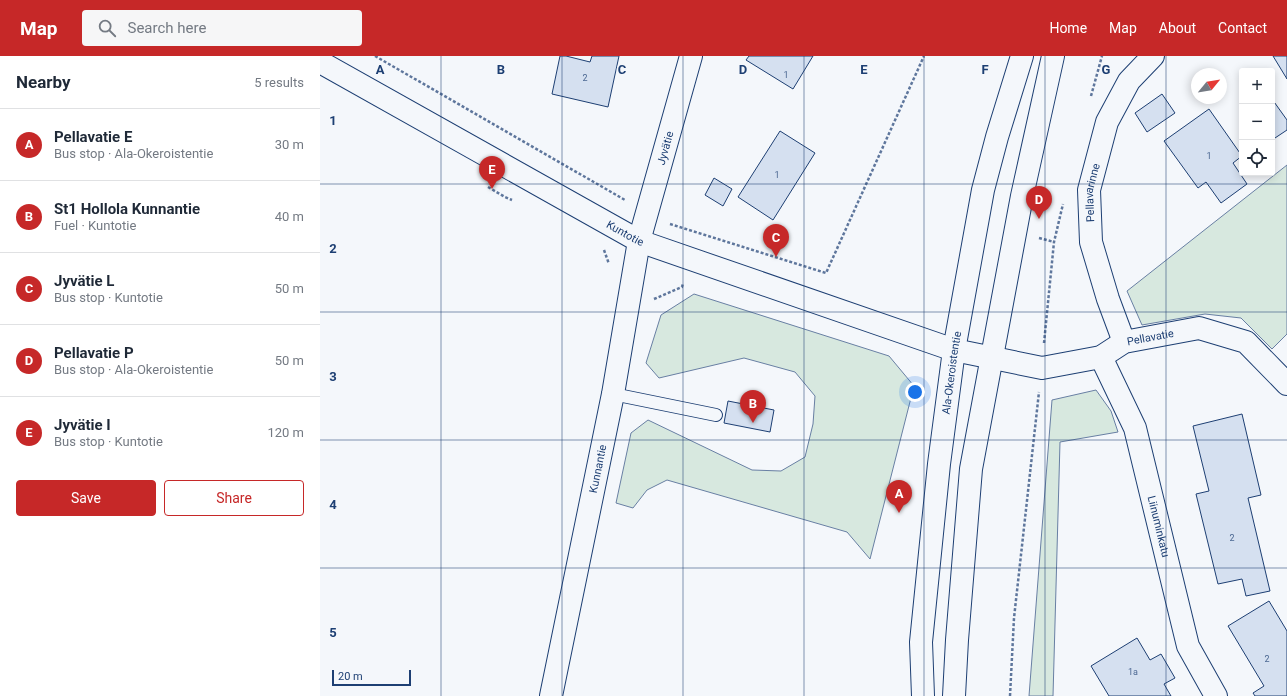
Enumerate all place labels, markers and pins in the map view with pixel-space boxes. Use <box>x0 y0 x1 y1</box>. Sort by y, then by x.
pin: E <box>479 156 505 189</box>
pin: D <box>1026 186 1052 219</box>
pin: C <box>763 224 789 257</box>
pin: B <box>740 390 766 423</box>
pin: A <box>886 480 912 513</box>

